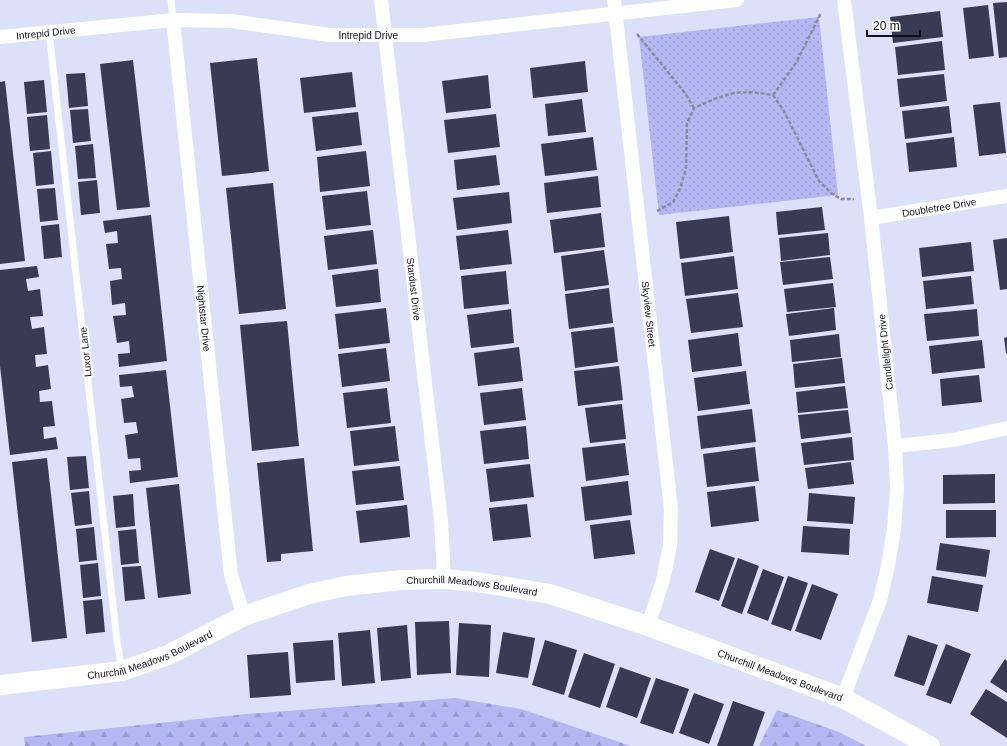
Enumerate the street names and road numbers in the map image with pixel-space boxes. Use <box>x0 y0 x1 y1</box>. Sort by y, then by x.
street label: Intrepid Drive <box>16 25 76 41</box>
street label: Intrepid Drive <box>338 30 398 41</box>
street label: Doubletree Drive <box>901 196 978 219</box>
street label: Stardust Drive <box>405 257 423 322</box>
street label: Skyview Street <box>640 281 658 348</box>
street label: Nightstar Drive <box>195 285 213 352</box>
street label: Candlelight Drive <box>876 313 895 390</box>
street label: Luxor Lane <box>77 326 94 377</box>
street label: Churchill Meadows Boulevard <box>406 574 538 598</box>
street label: Churchill Meadows Boulevard <box>87 628 214 681</box>
street label: Churchill Meadows Boulevard <box>716 647 844 703</box>

